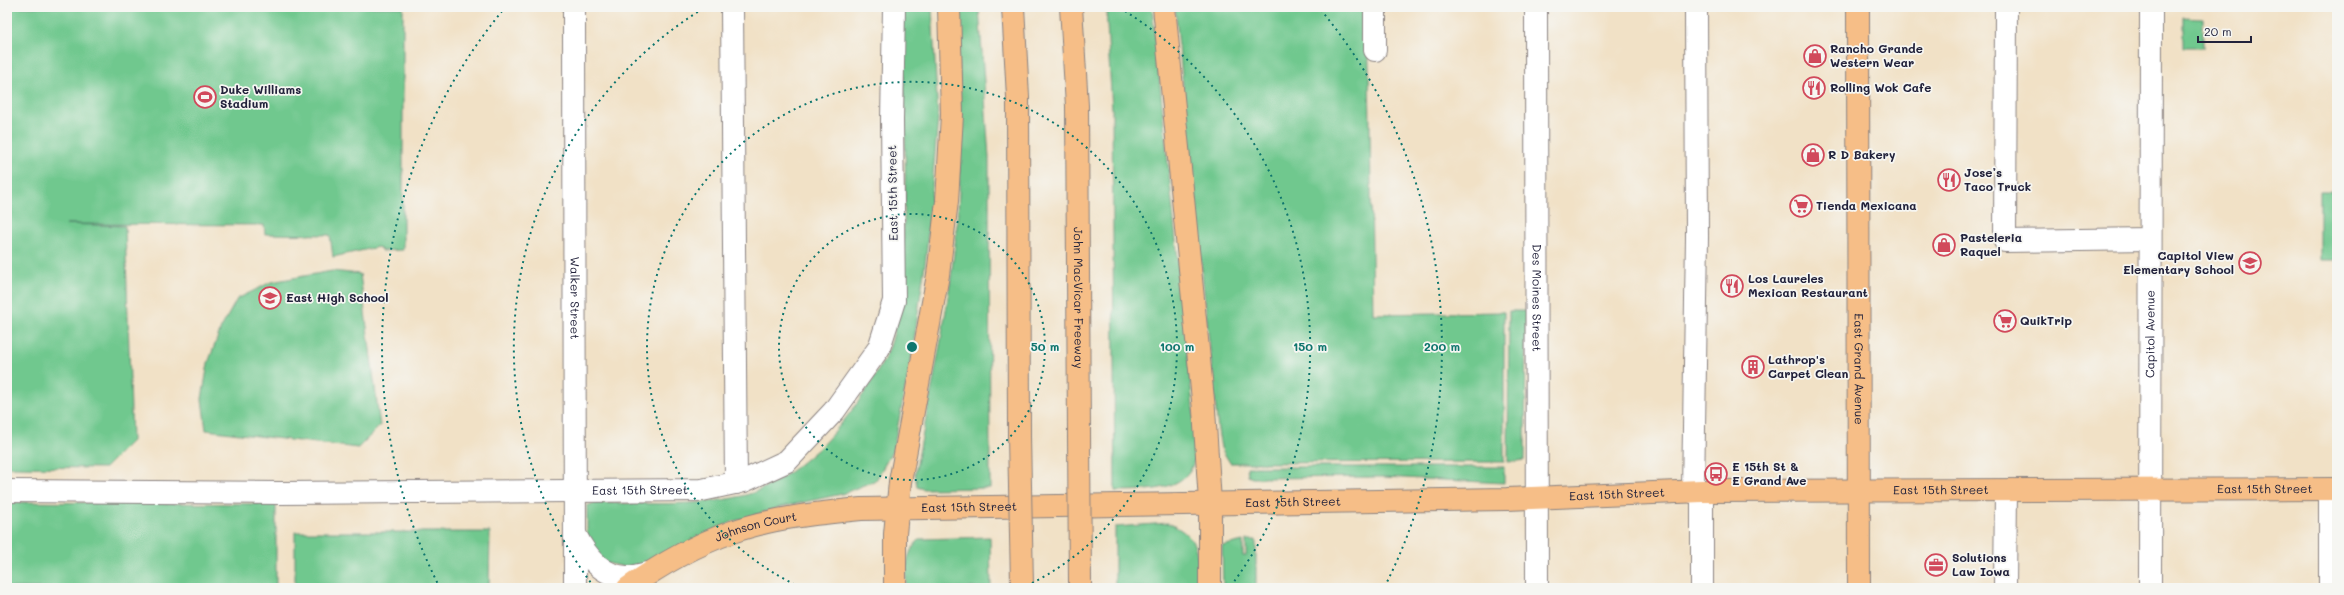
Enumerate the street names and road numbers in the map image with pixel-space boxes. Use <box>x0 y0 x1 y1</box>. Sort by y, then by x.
street label: East 15th Street <box>883 145 901 241</box>
street label: John MacVicar Freeway <box>1071 227 1088 369</box>
street label: Des Moines Street <box>1529 244 1546 352</box>
street label: Walker Street <box>567 256 584 339</box>
street label: Capitol Avenue <box>2141 290 2158 378</box>
street label: East Grand Avenue <box>1852 313 1868 425</box>
street label: East 15th Street <box>2217 480 2313 496</box>
street label: East 15th Street <box>592 481 688 498</box>
street label: East 15th Street <box>1893 481 1989 497</box>
street label: East 15th Street <box>1569 484 1665 503</box>
street label: East 15th Street <box>1245 493 1341 510</box>
street label: East 15th Street <box>921 498 1017 515</box>
street label: Johnson Court <box>712 508 798 545</box>

